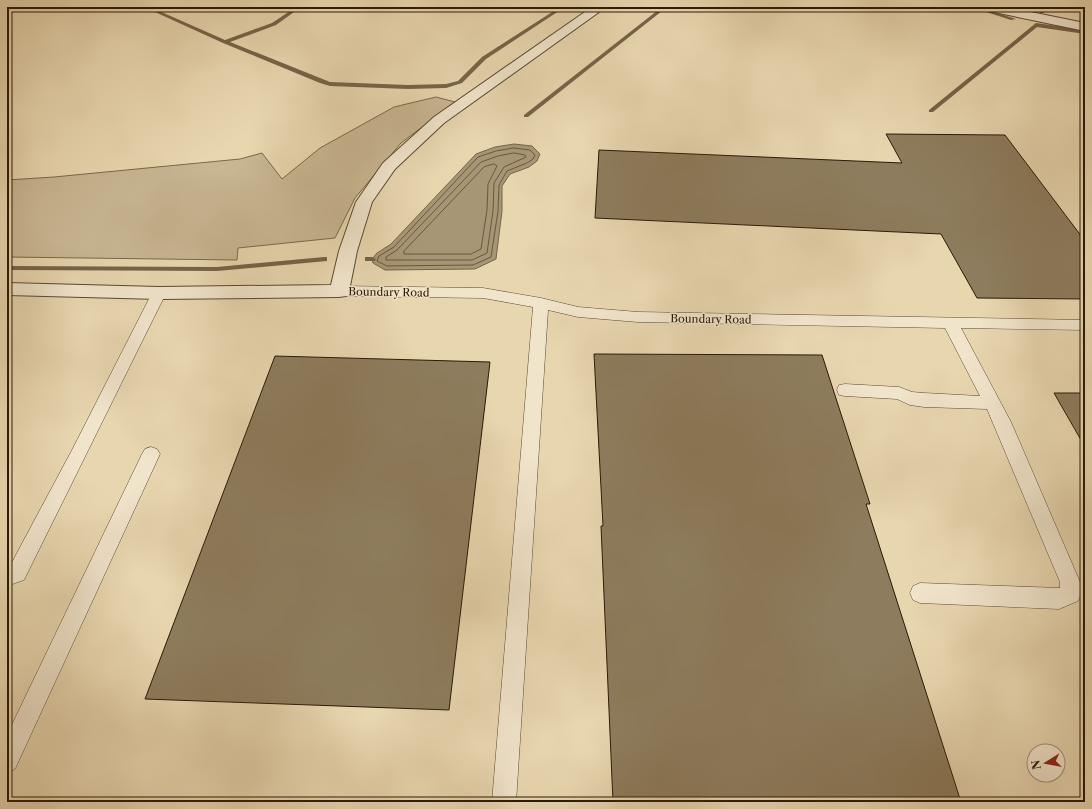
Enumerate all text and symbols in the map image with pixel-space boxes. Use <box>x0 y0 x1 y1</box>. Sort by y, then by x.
street label: Boundary Road <box>348 284 430 300</box>
street label: Boundary Road <box>670 311 752 327</box>
north arrow <box>1026 743 1066 783</box>
text: N <box>1028 758 1044 771</box>

